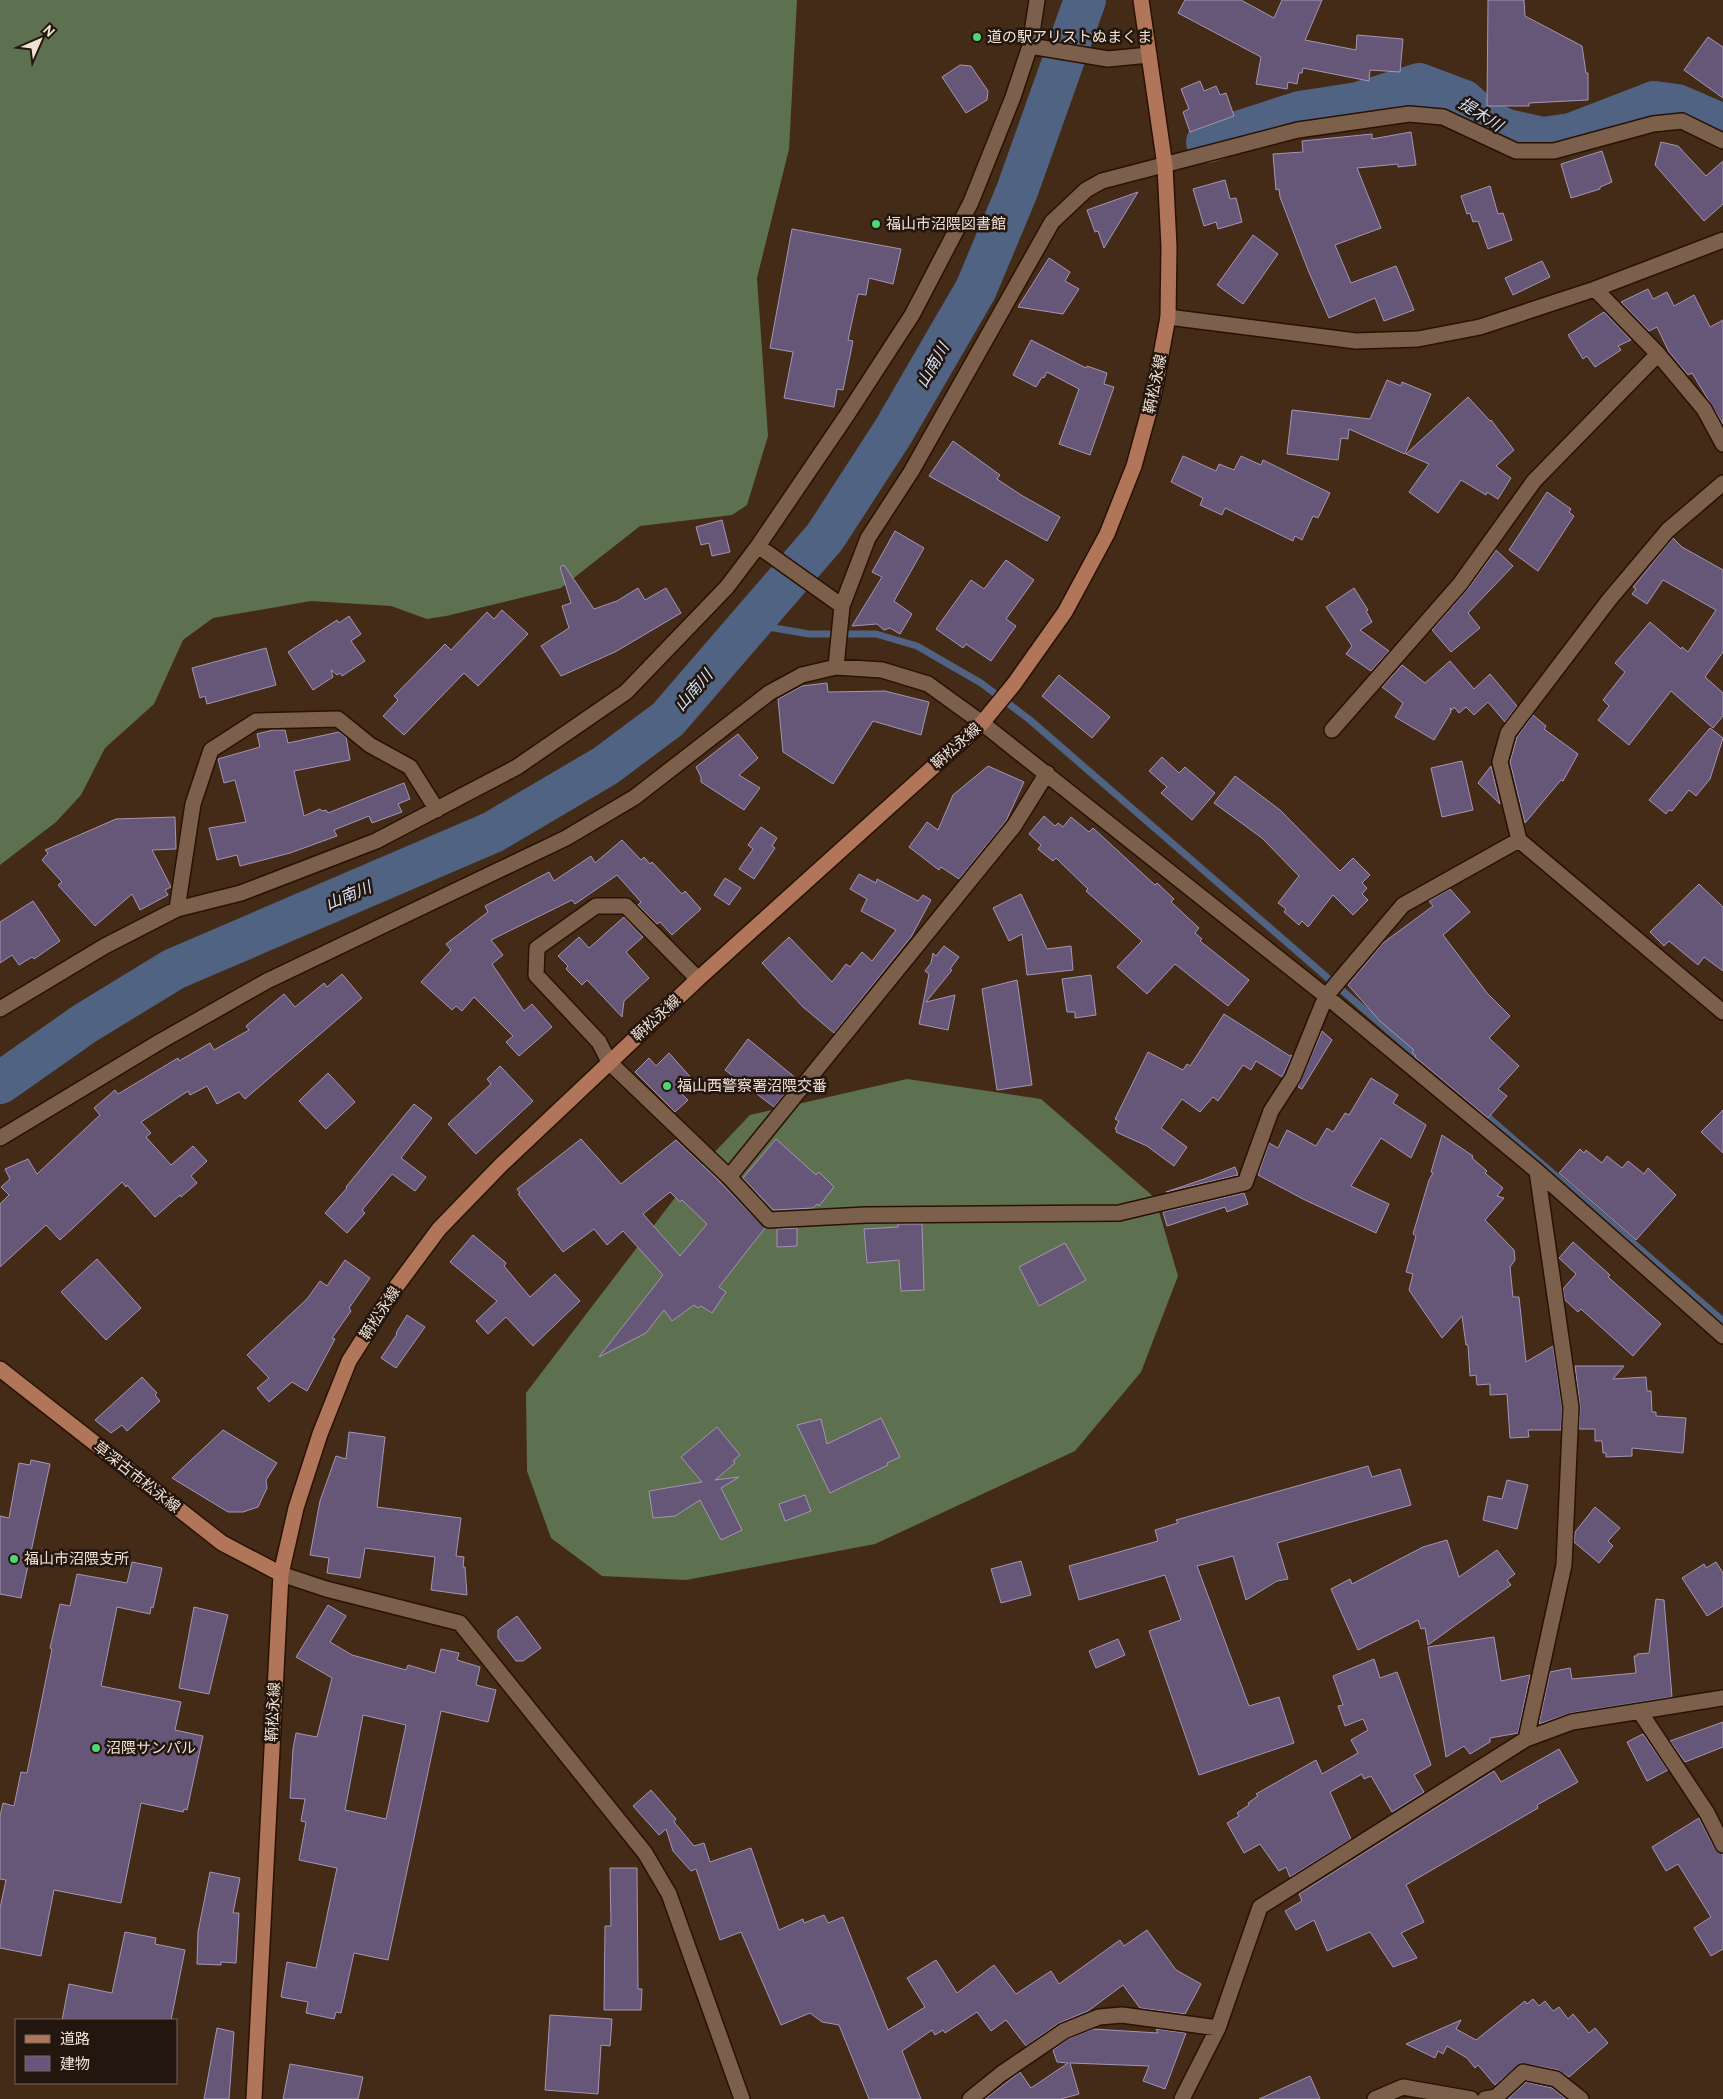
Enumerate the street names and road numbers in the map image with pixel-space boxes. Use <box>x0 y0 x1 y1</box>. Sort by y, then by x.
street label: 鞆松永線 <box>1141 353 1172 416</box>
street label: 鞆松永線 <box>928 720 986 774</box>
street label: 鞆松永線 <box>629 992 685 1047</box>
street label: 鞆松永線 <box>357 1283 406 1344</box>
street label: 草深古市松永線 <box>89 1438 183 1518</box>
street label: 鞆松永線 <box>263 1682 286 1743</box>

